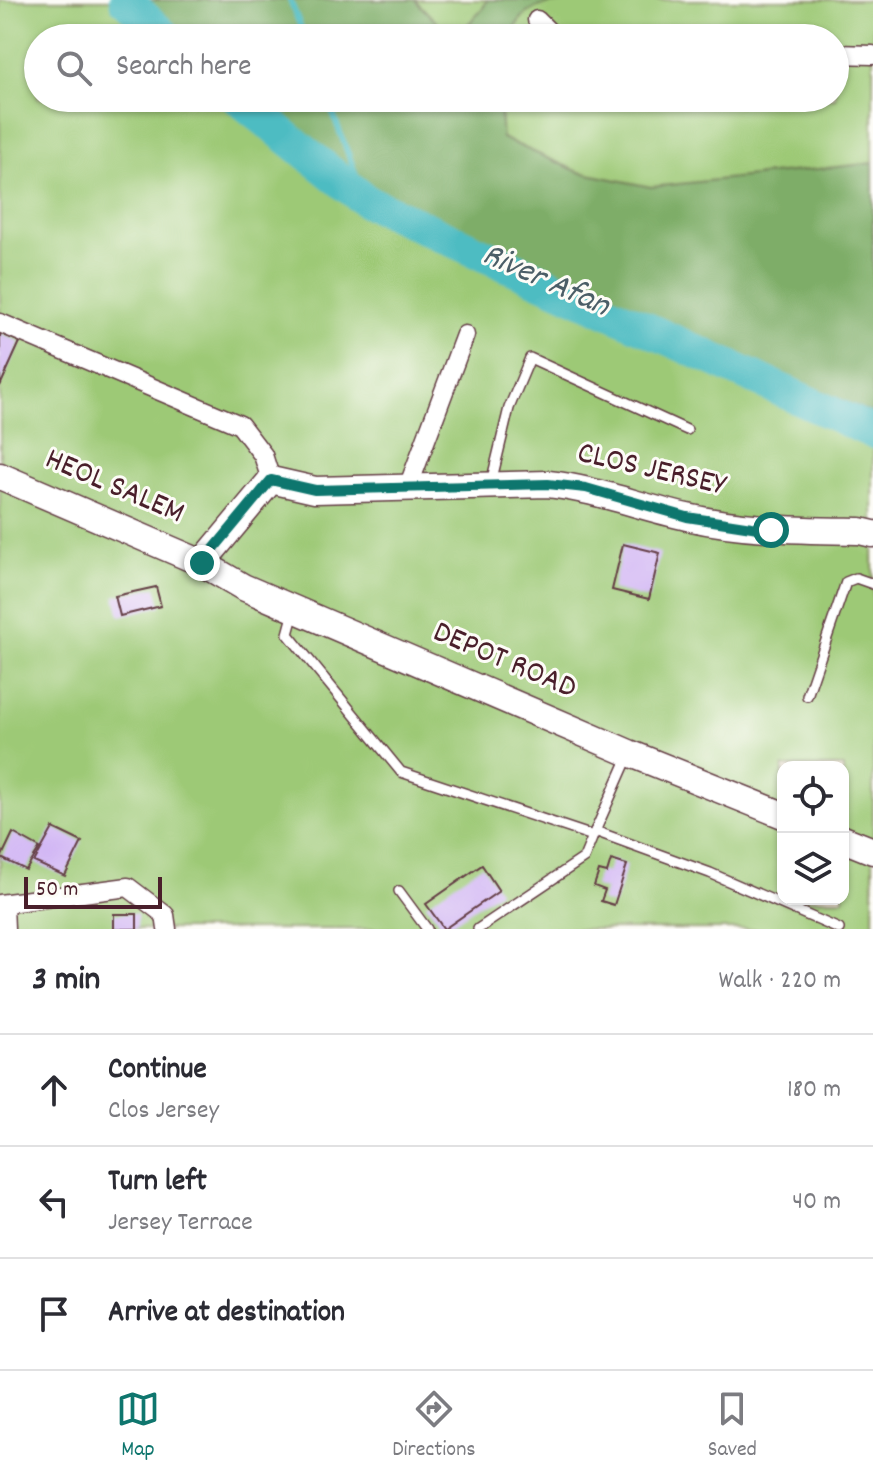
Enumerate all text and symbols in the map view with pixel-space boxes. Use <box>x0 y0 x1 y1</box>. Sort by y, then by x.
search box <box>24 24 849 112</box>
icon: search <box>52 46 96 90</box>
text: Search here <box>116 47 252 90</box>
water label: River Afan <box>474 232 618 332</box>
street label: CLOS JERSEY <box>572 432 731 511</box>
street label: HEOL SALEM <box>37 438 191 538</box>
route start <box>753 512 789 548</box>
route end <box>184 545 220 581</box>
street label: DEPOT ROAD <box>425 611 583 713</box>
map controls <box>777 761 849 905</box>
button: locate <box>777 761 849 833</box>
button: layers <box>777 833 849 905</box>
scale bar <box>24 873 162 909</box>
text: 50 m <box>36 875 78 906</box>
text: 3 min <box>32 957 100 1006</box>
text: Walk · 220 m <box>718 963 841 1000</box>
text: Continue <box>108 1050 207 1093</box>
icon: ahead <box>32 1068 76 1112</box>
text: 180 m <box>787 1072 841 1109</box>
text: Clos Jersey <box>108 1093 219 1130</box>
text: Turn left <box>108 1162 207 1205</box>
icon: left <box>32 1180 76 1224</box>
text: 40 m <box>792 1184 841 1221</box>
text: Jersey Terrace <box>108 1205 253 1242</box>
icon: arrive <box>32 1292 76 1336</box>
text: Arrive at destination <box>108 1293 345 1336</box>
tab: Map <box>116 1387 160 1466</box>
tab: Directions <box>392 1387 476 1466</box>
tab: Saved <box>708 1387 757 1466</box>

